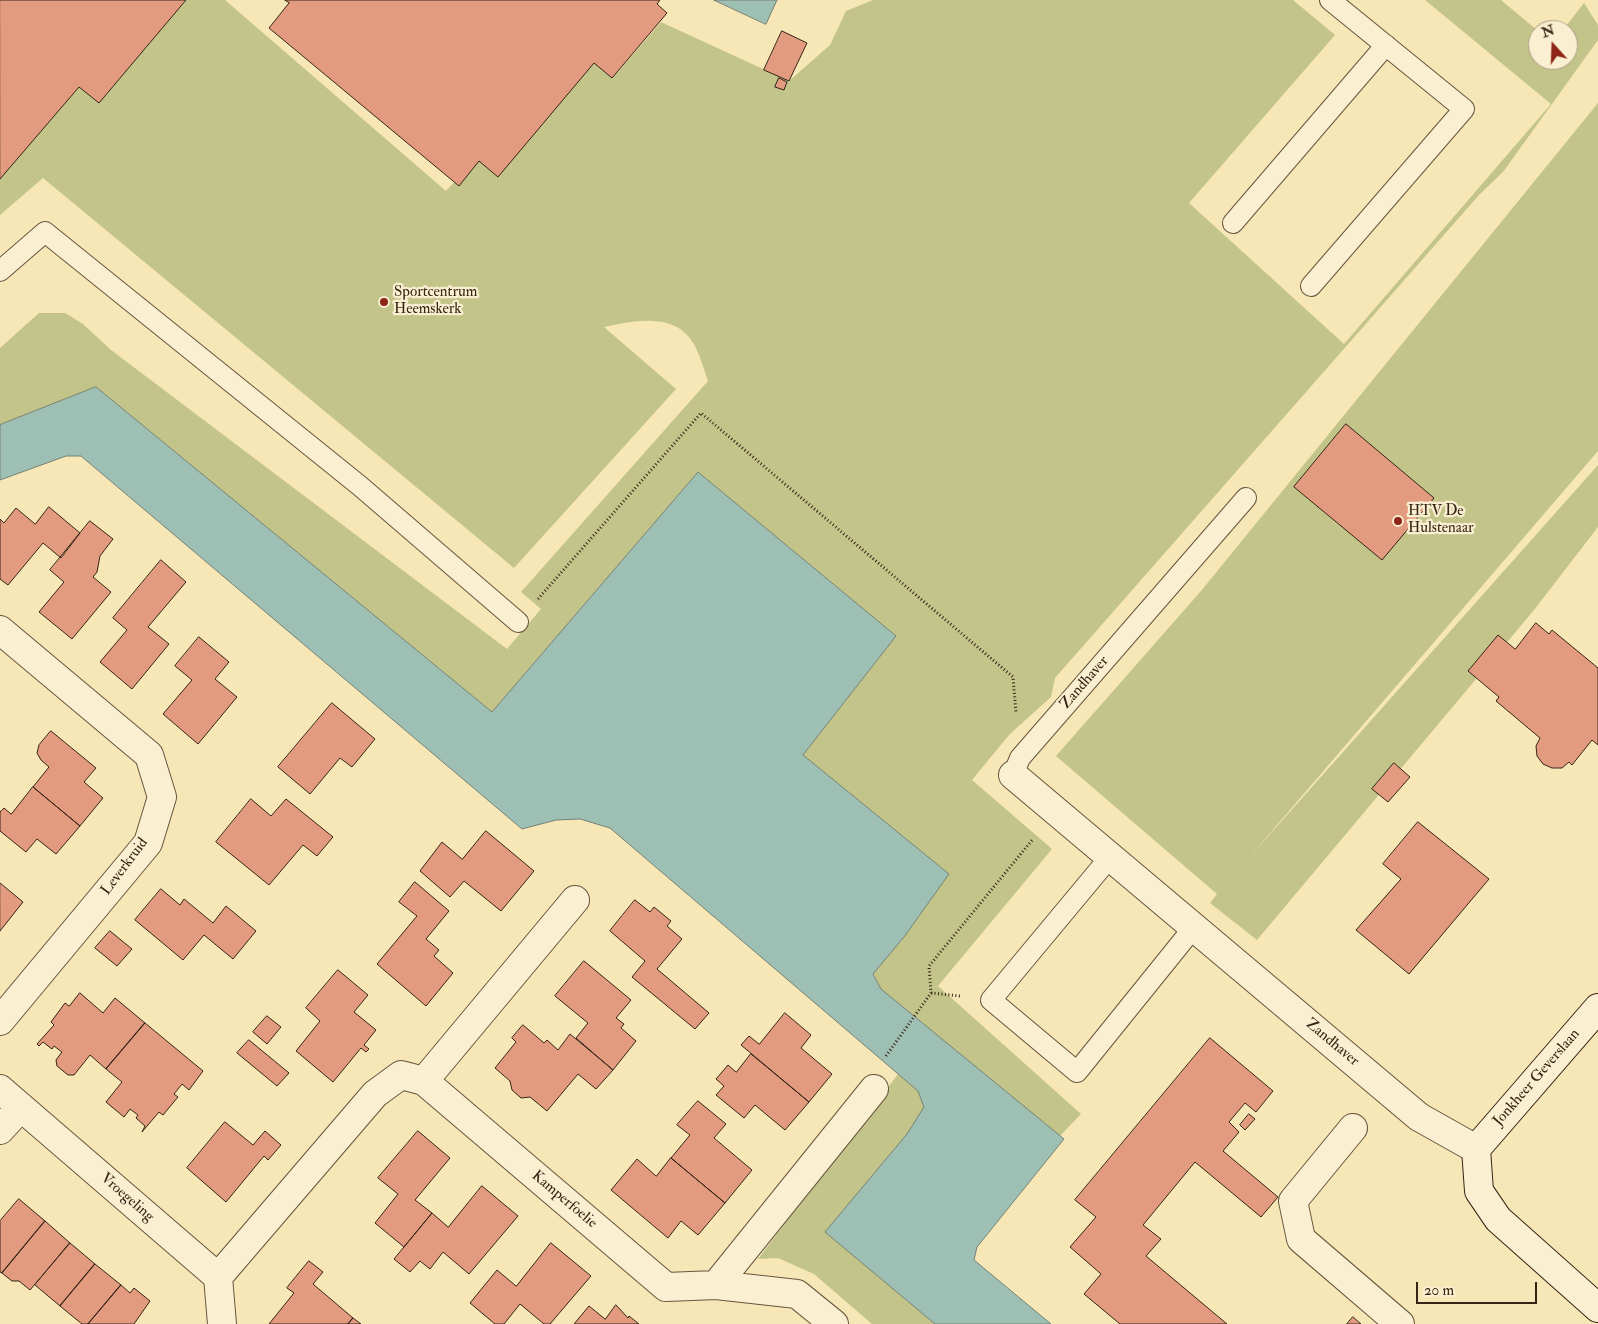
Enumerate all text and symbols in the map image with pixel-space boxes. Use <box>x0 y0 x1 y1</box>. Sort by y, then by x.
north arrow <box>1528 20 1578 70</box>
text: N <box>1539 21 1557 42</box>
place label: Sportcentrum Heemskerk <box>394 284 477 319</box>
marker: Sportcentrum Heemskerk <box>378 296 390 308</box>
place label: HTV De Hulstenaar <box>1408 503 1474 538</box>
marker: HTV De Hulstenaar <box>1392 515 1404 527</box>
street label: Zandhaver <box>1057 653 1113 713</box>
street label: Leverkruid <box>98 835 152 899</box>
street label: Zandhaver <box>1302 1015 1362 1071</box>
street label: Jonkheer Geverslaan <box>1490 1026 1584 1130</box>
street label: Kamperfoelie <box>528 1167 600 1233</box>
street label: Vroegeling <box>97 1170 157 1226</box>
scale bar <box>1418 1272 1539 1304</box>
text: 20 m <box>1424 1281 1454 1300</box>

